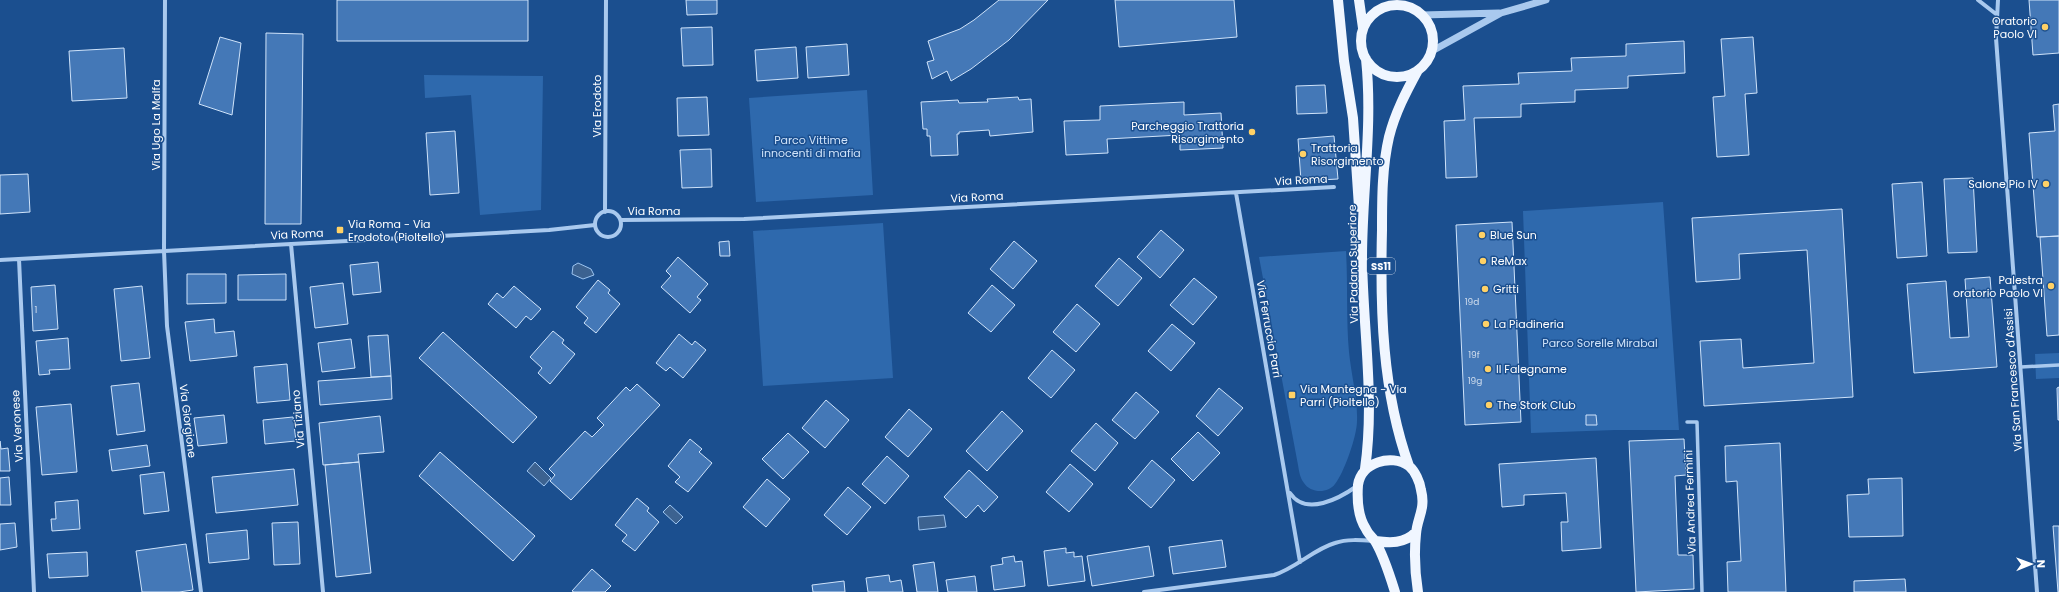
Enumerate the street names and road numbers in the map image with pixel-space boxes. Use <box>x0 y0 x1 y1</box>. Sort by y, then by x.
street label: Via Erodoto <box>589 75 605 137</box>
street label: Via Ugo La Malfa <box>148 79 164 171</box>
street label: Via Roma <box>1274 171 1328 189</box>
street label: Via Roma <box>950 188 1004 206</box>
street label: Via Roma <box>627 203 681 219</box>
street label: Via Padana Superiore <box>1344 204 1362 324</box>
street label: Via Roma <box>270 225 324 243</box>
road number: SS11 <box>1367 258 1395 274</box>
street label: Via Ferruccio Parri <box>1253 279 1286 379</box>
street label: Via San Francesco d'Assisi <box>2000 308 2026 452</box>
street label: Via Giorgione <box>176 383 200 459</box>
street label: Via Veronese <box>7 389 27 463</box>
street label: Via Tiziano <box>287 389 309 449</box>
street label: Via Andrea Fermini <box>1680 449 1700 554</box>

